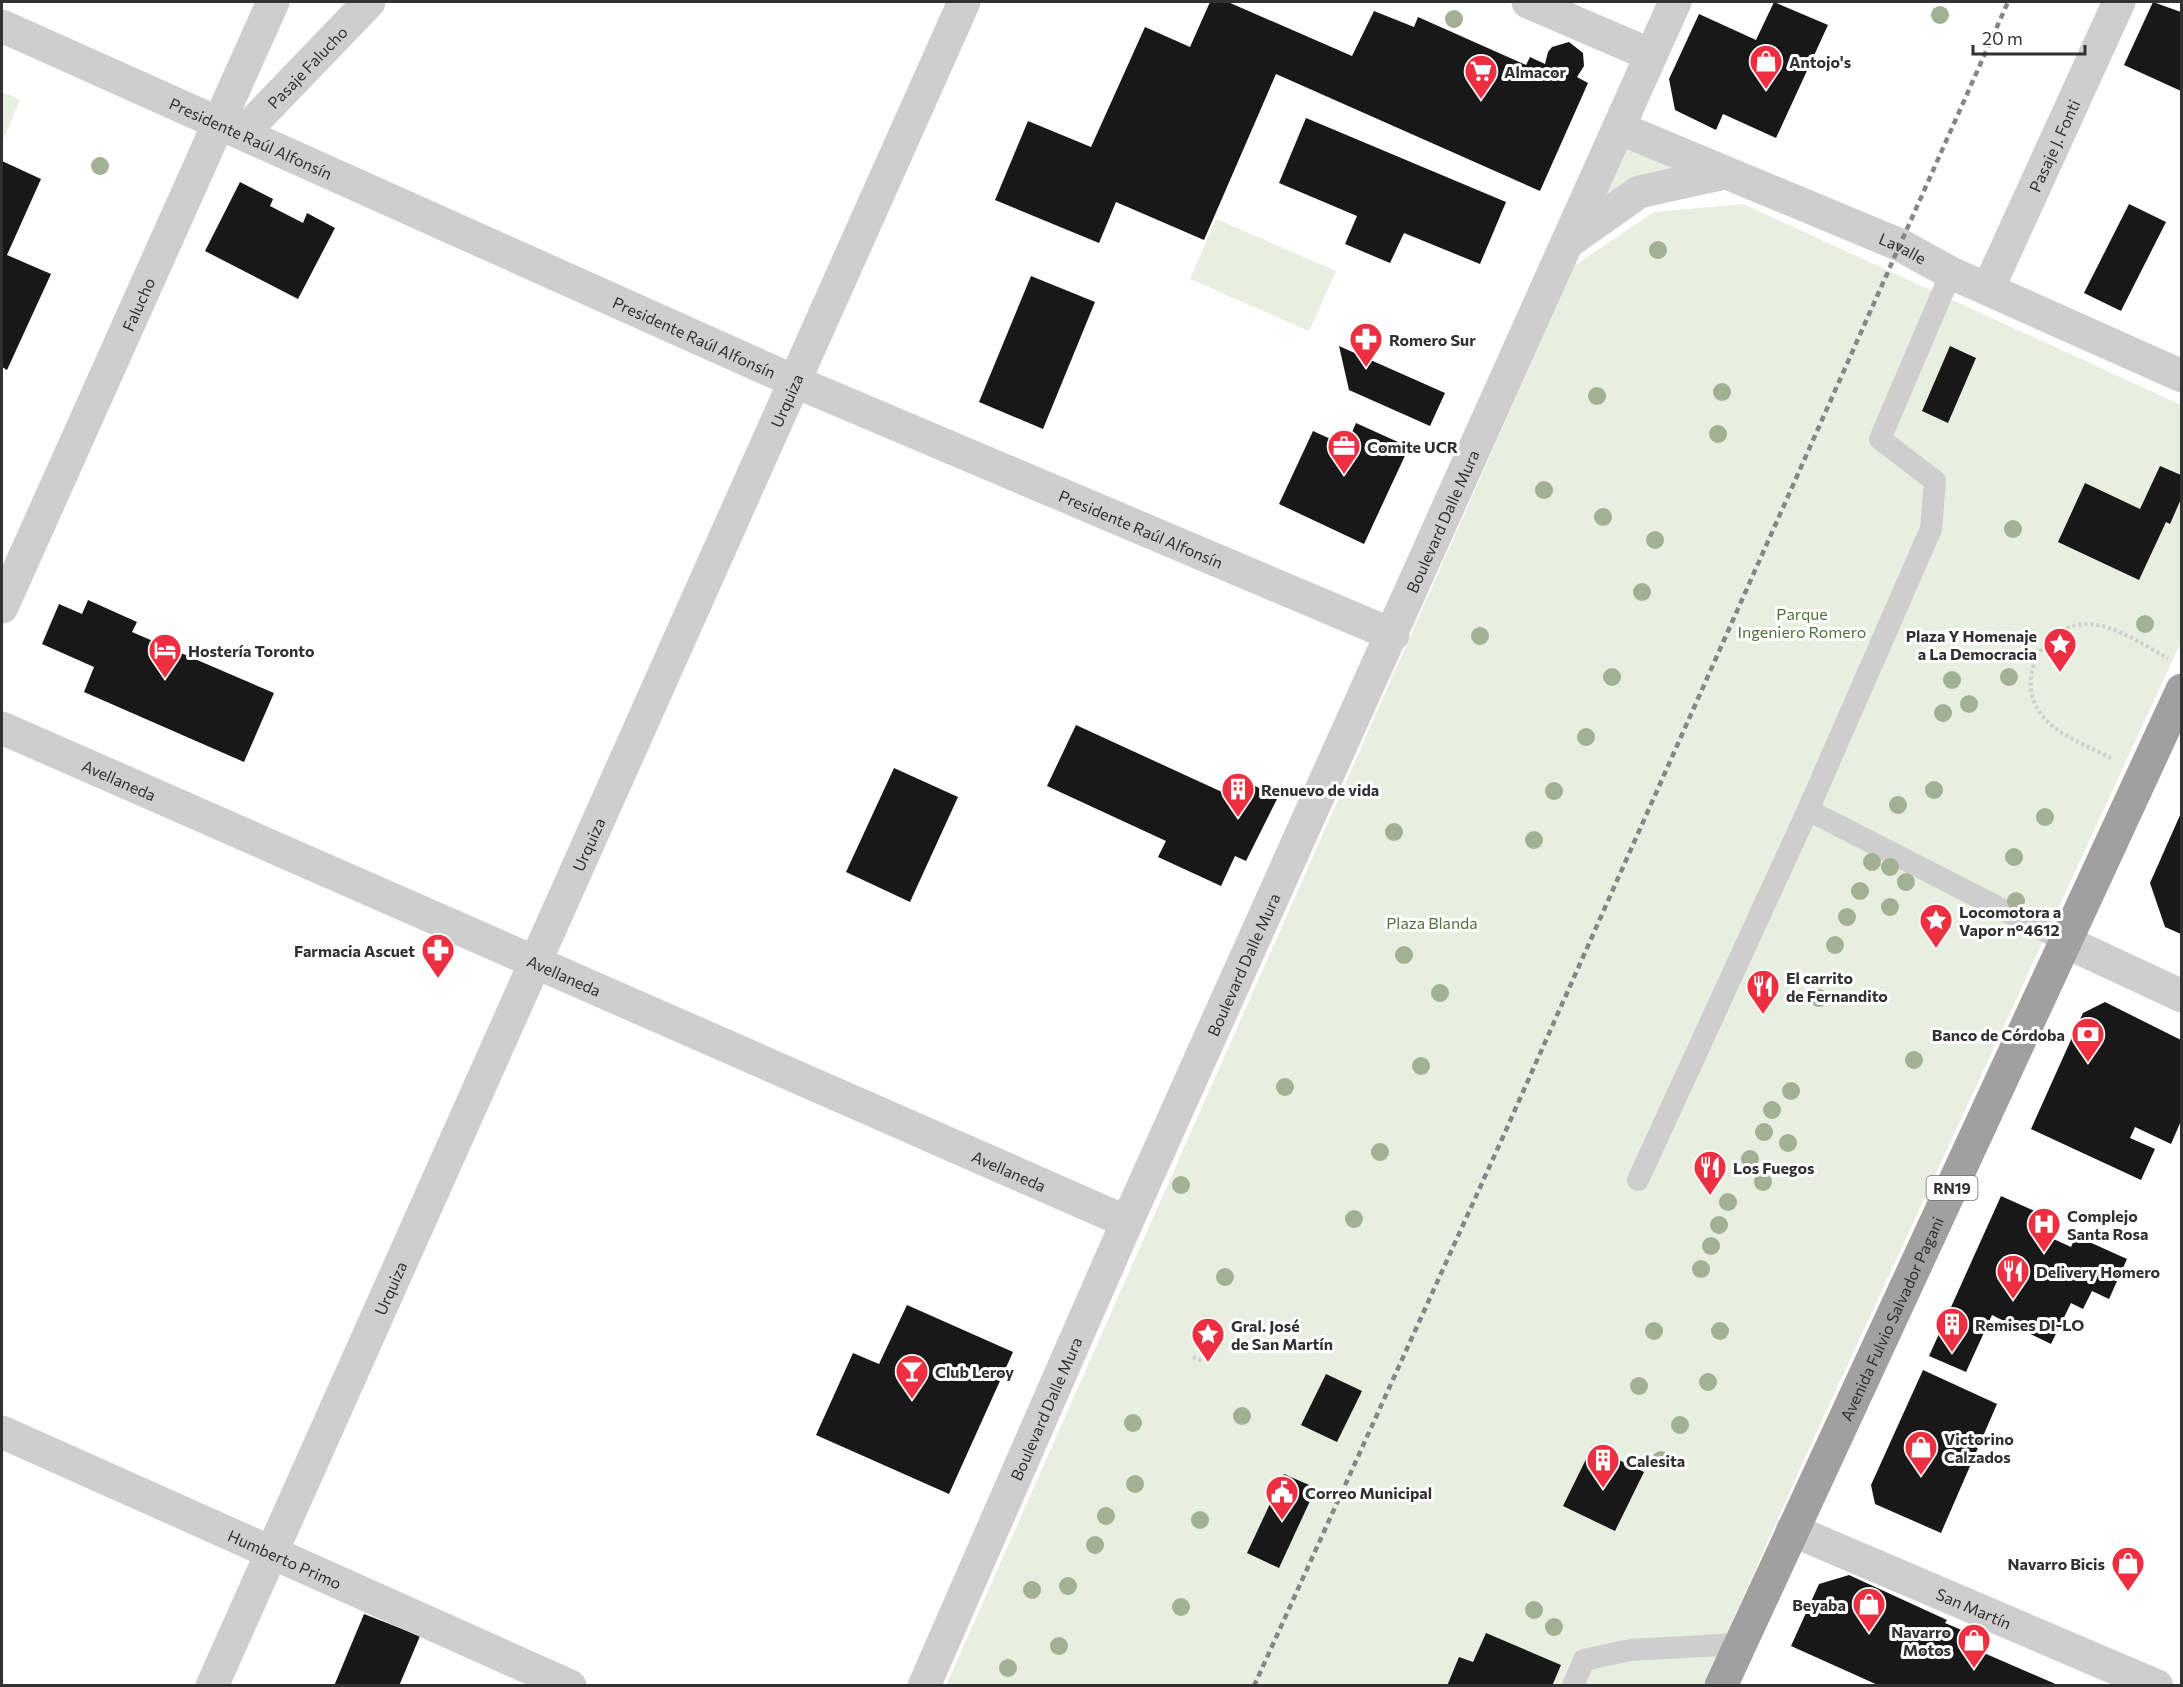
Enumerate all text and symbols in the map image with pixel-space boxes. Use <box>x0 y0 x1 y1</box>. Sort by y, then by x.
scale bar <box>1973 18 2086 56</box>
street label: Pasaje Falucho <box>263 22 351 112</box>
text: 20 m <box>1982 27 2023 49</box>
shop icon: Antojo's <box>1748 43 1784 90</box>
place label: Antojo's <box>1789 52 1851 71</box>
supermarket icon: Almacor <box>1463 53 1499 100</box>
place label: Almacor <box>1504 62 1567 81</box>
street label: Presidente Raúl Alfonsín <box>167 93 335 182</box>
street label: Pasaje J. Fonti <box>2024 96 2083 194</box>
street label: Lavalle <box>1876 228 1930 267</box>
street label: Falucho <box>117 274 158 334</box>
street label: Presidente Raúl Alfonsín <box>610 292 779 381</box>
pharmacy icon: Romero Sur <box>1348 321 1384 368</box>
place label: Romero Sur <box>1389 330 1476 349</box>
street label: Urquiza <box>766 371 806 430</box>
office icon: Comite UCR <box>1326 428 1362 475</box>
place label: Comite UCR <box>1367 437 1458 456</box>
street label: Boulevard Dalle Mura <box>1402 446 1482 595</box>
street label: Presidente Raúl Alfonsín <box>1056 485 1226 571</box>
park label: Parque Ingeniero Romero <box>1738 604 1866 641</box>
place label: Plaza Y Homenaje a La Democracia <box>1906 626 2037 663</box>
place icon: Plaza Y Homenaje a La Democracia <box>2042 626 2078 673</box>
hotel icon: Hostería Toronto <box>147 632 183 679</box>
place label: Hostería Toronto <box>188 641 315 660</box>
street label: Avellaneda <box>79 755 159 804</box>
building icon: Renuevo de vida <box>1220 771 1256 818</box>
place label: Renuevo de vida <box>1261 780 1379 799</box>
street label: Urquiza <box>568 814 608 874</box>
street label: Boulevard Dalle Mura <box>1202 890 1283 1039</box>
place icon: Locomotora a Vapor n°4612 <box>1918 902 1954 949</box>
place label: Locomotora a Vapor n°4612 <box>1959 902 2061 939</box>
park label: Plaza Blanda <box>1386 913 1478 932</box>
pharmacy icon: Farmacia Ascuet <box>420 932 456 979</box>
place label: Farmacia Ascuet <box>294 941 415 960</box>
street label: Avellaneda <box>524 950 604 999</box>
restaurant icon: El carrito de Fernandito <box>1745 968 1781 1015</box>
place label: El carrito de Fernandito <box>1786 968 1888 1005</box>
bank icon: Banco de Córdoba <box>2070 1016 2106 1063</box>
place label: Banco de Córdoba <box>1932 1025 2065 1044</box>
street label: Avellaneda <box>969 1146 1049 1195</box>
restaurant icon: Los Fuegos <box>1692 1149 1728 1196</box>
place label: Los Fuegos <box>1733 1158 1814 1177</box>
road number: RN19 <box>1926 1176 1978 1200</box>
hospital icon: Complejo Santa Rosa <box>2026 1206 2062 1253</box>
place label: Complejo Santa Rosa <box>2067 1206 2148 1243</box>
street label: Avenida Fulvio Salvador Pagani <box>1836 1213 1947 1424</box>
restaurant icon: Delivery Homero <box>1995 1253 2031 1300</box>
street label: Urquiza <box>370 1258 410 1318</box>
place label: Delivery Homero <box>2036 1262 2161 1281</box>
building icon: Remises DI-LO <box>1934 1306 1970 1353</box>
place label: Remises DI-LO <box>1975 1315 2084 1334</box>
place icon: Gral. José de San Martín <box>1190 1316 1226 1363</box>
place label: Gral. José de San Martín <box>1231 1316 1333 1353</box>
street label: Boulevard Dalle Mura <box>1006 1334 1085 1483</box>
bar icon: Club Leroy <box>894 1353 930 1400</box>
place label: Club Leroy <box>935 1362 1014 1381</box>
shop icon: Victorino Calzados <box>1903 1429 1939 1476</box>
place label: Victorino Calzados <box>1944 1429 2014 1466</box>
building icon: Calesita <box>1585 1442 1621 1489</box>
place label: Calesita <box>1626 1451 1685 1470</box>
public building icon: Correo Municipal <box>1264 1474 1300 1521</box>
place label: Correo Municipal <box>1305 1483 1432 1502</box>
street label: Humberto Primo <box>225 1525 345 1592</box>
shop icon: Navarro Bicis <box>2110 1545 2146 1592</box>
place label: Navarro Bicis <box>2008 1554 2105 1573</box>
street label: San Martín <box>1934 1583 2015 1632</box>
shop icon: Beyaba <box>1851 1586 1887 1633</box>
place label: Beyaba <box>1792 1595 1846 1614</box>
place label: Navarro Motos <box>1891 1622 1951 1659</box>
shop icon: Navarro Motos <box>1956 1622 1992 1669</box>

